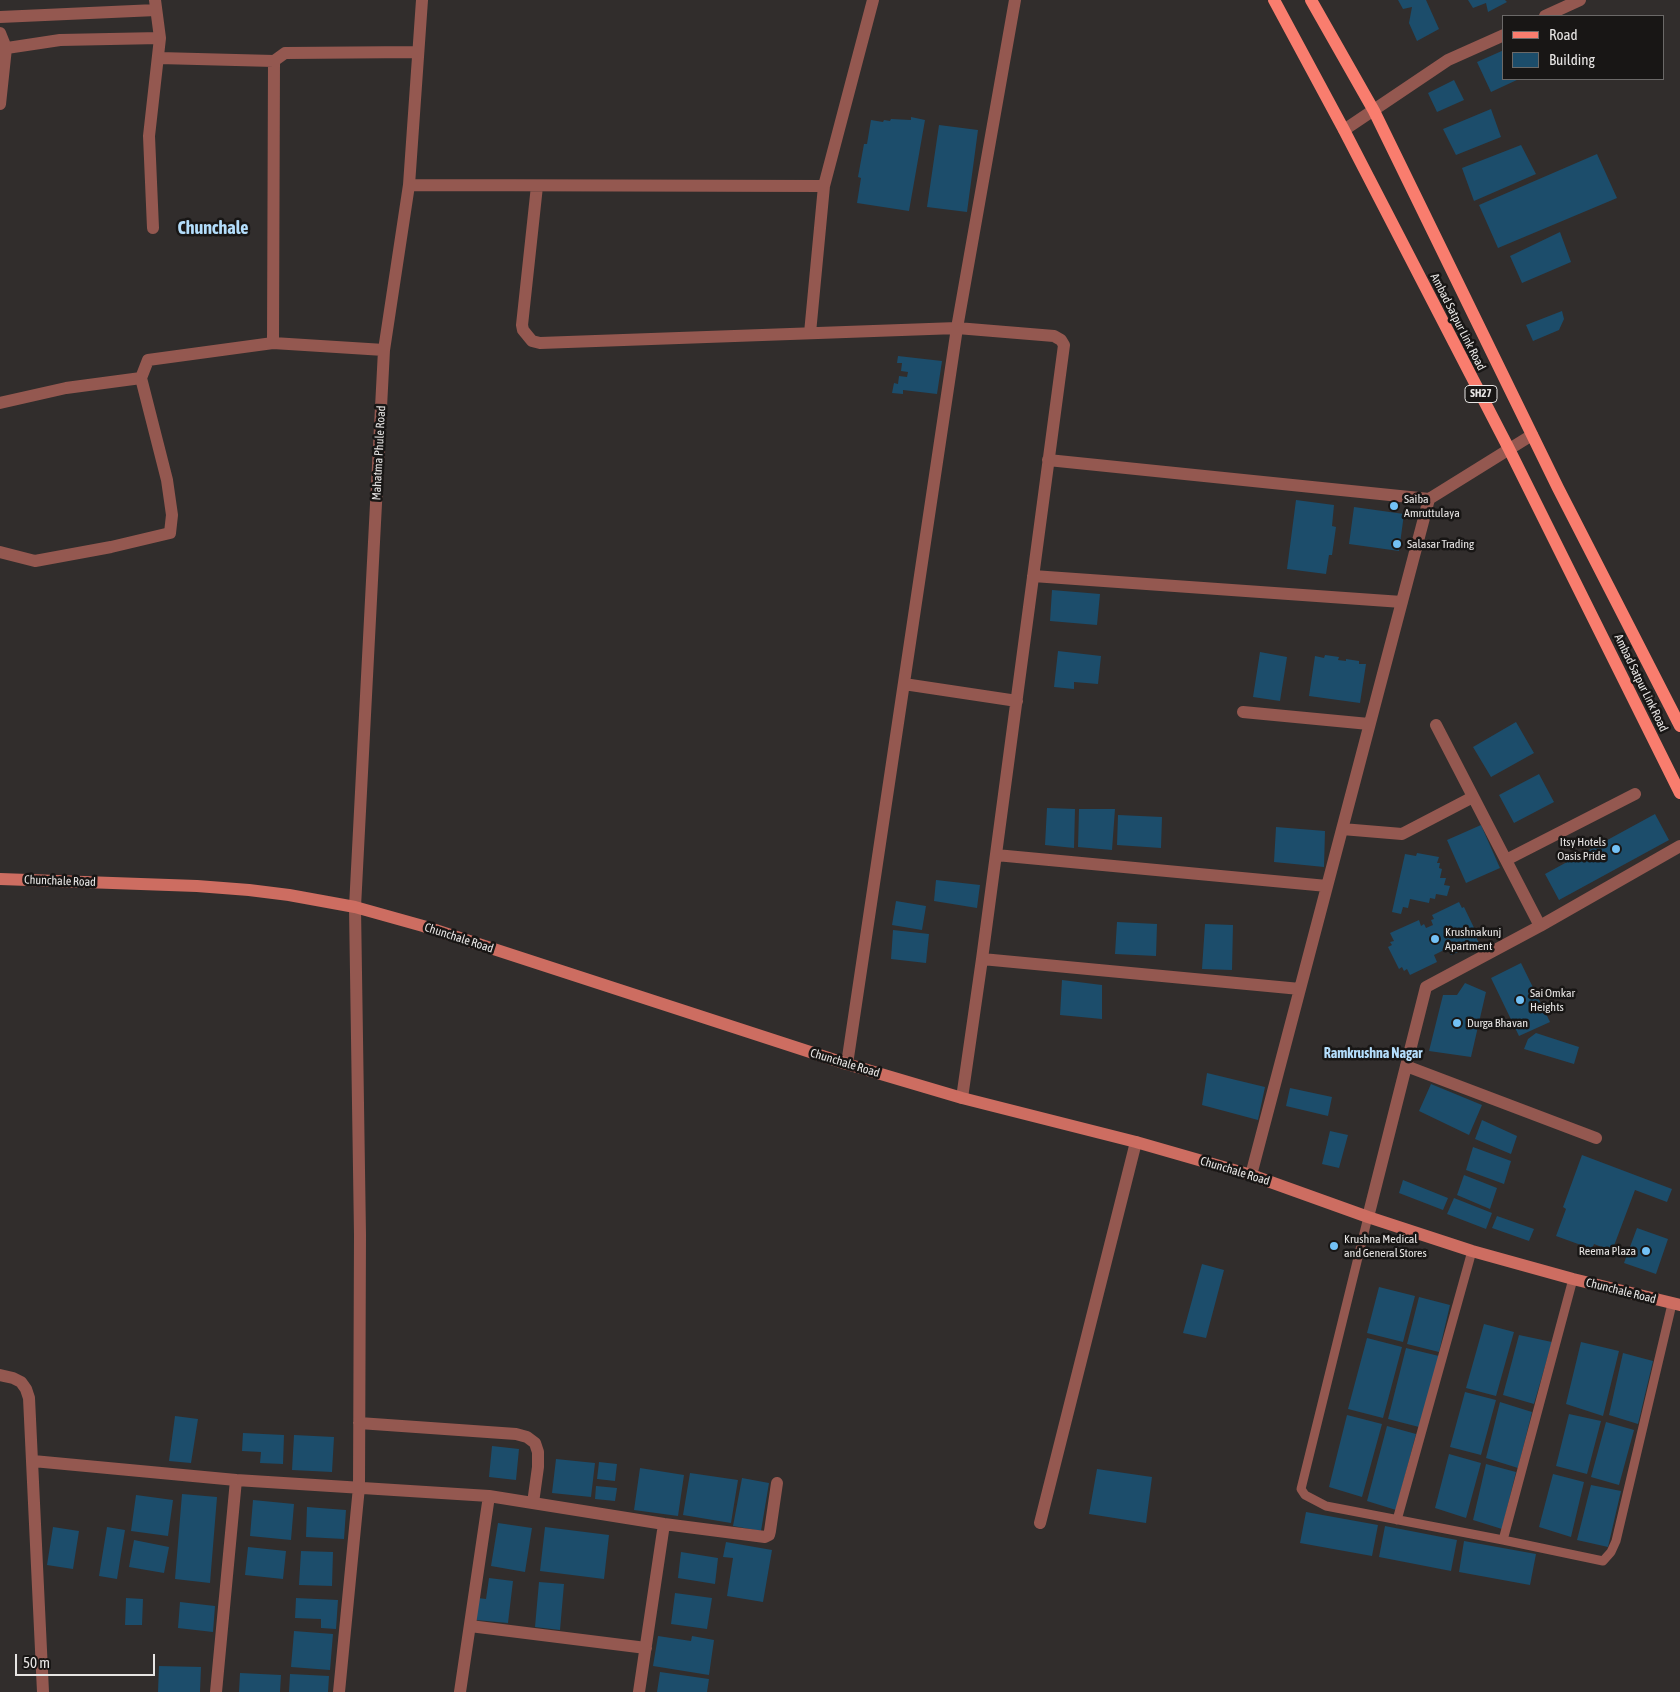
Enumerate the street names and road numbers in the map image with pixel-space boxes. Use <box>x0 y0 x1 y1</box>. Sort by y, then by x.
street label: Ambad Satpur Link Road <box>1427 271 1489 373</box>
road number: SH27 <box>1465 386 1497 402</box>
street label: Mahatma Phule Road <box>369 405 389 501</box>
street label: Ambad Satpur Link Road <box>1611 632 1671 734</box>
street label: Chunchale Road <box>24 873 96 889</box>
street label: Chunchale Road <box>423 920 495 956</box>
street label: Chunchale Road <box>809 1046 881 1080</box>
street label: Chunchale Road <box>1199 1154 1271 1188</box>
street label: Chunchale Road <box>1584 1275 1658 1307</box>

